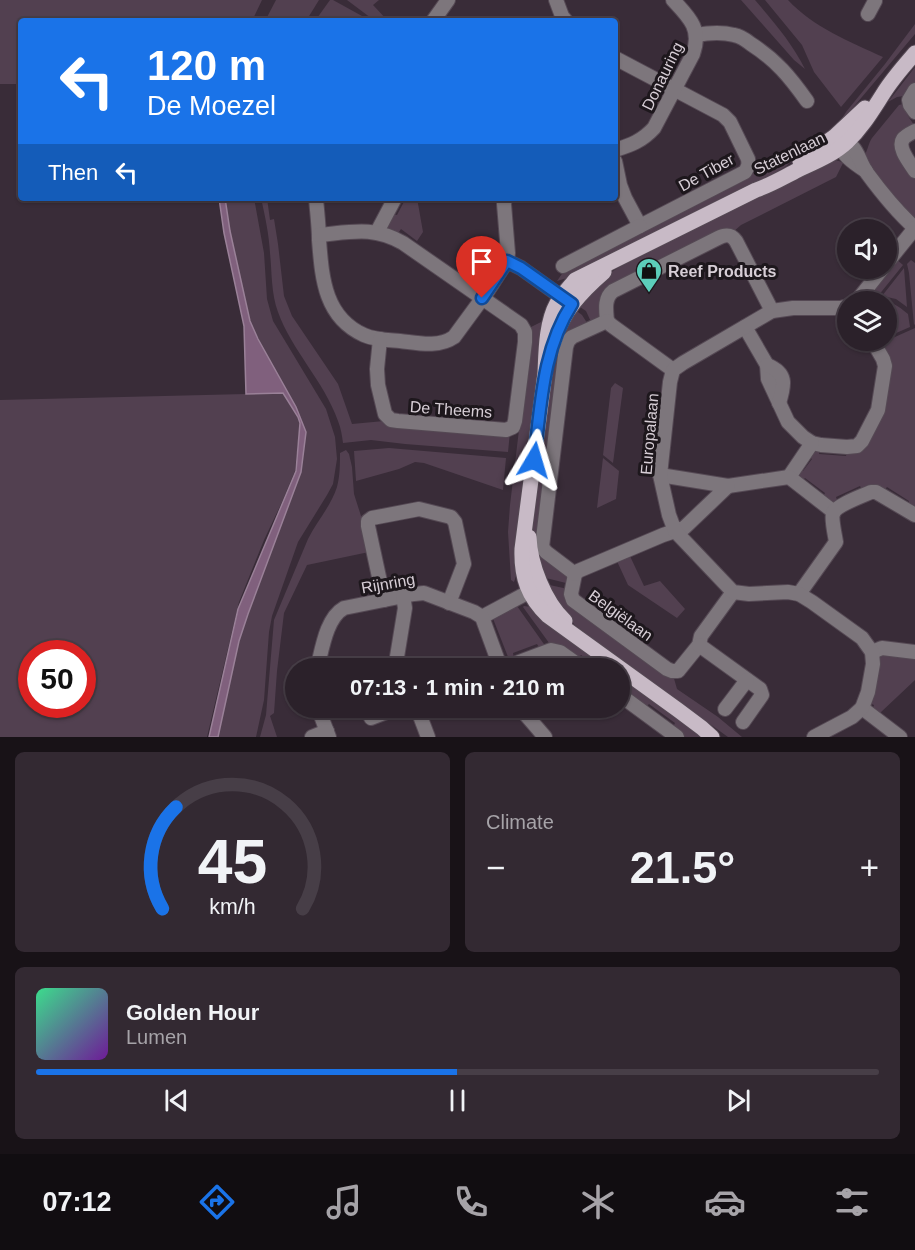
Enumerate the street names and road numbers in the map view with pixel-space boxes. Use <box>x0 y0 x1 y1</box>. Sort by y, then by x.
street label: Donauring <box>639 39 686 113</box>
street label: Statenlaan <box>751 129 827 178</box>
street label: De Tiber <box>676 150 737 195</box>
street label: Europalaan <box>637 393 662 476</box>
street label: De Theems <box>409 398 493 421</box>
street label: Rijnring <box>360 570 416 597</box>
street label: Belgiëlaan <box>585 587 656 644</box>

